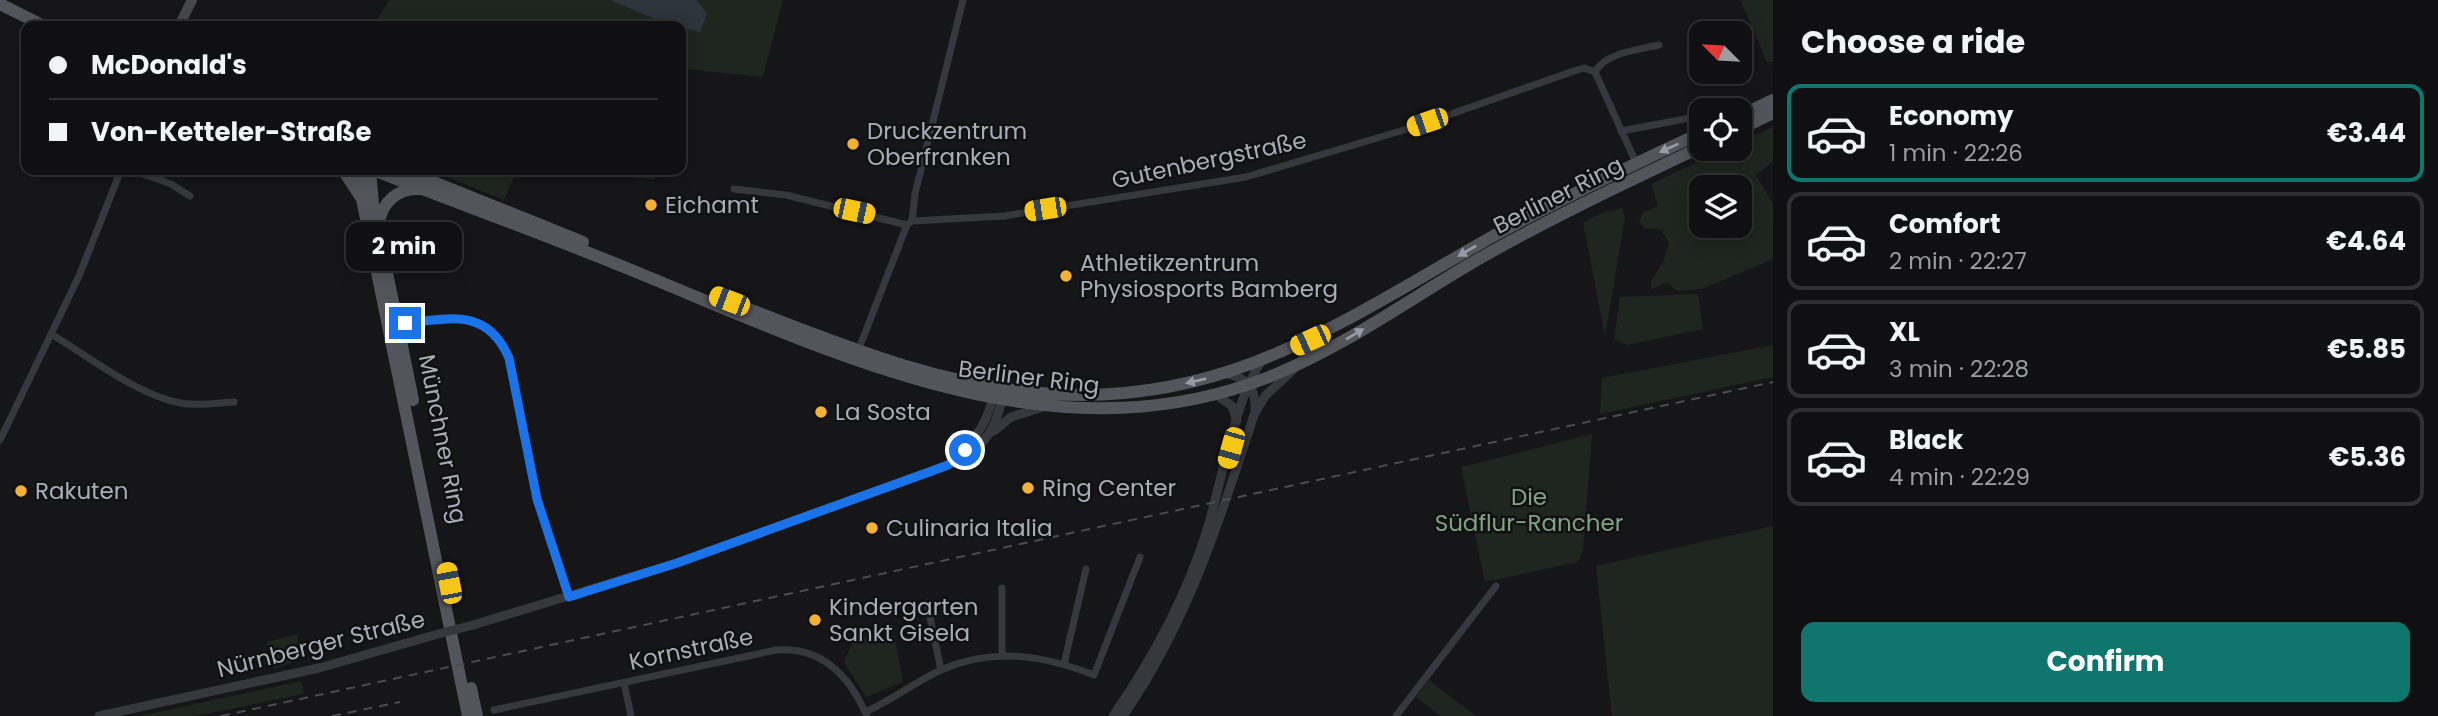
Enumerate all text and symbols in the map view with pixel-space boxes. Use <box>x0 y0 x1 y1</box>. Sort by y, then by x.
text: Choose a ride <box>1801 19 2025 64</box>
north arrow <box>1689 21 1752 84</box>
map controls <box>1689 21 1752 238</box>
text: McDonald's <box>91 47 247 83</box>
button: locate <box>1689 98 1752 161</box>
text: Economy <box>1889 98 2013 134</box>
icon: car <box>1805 102 1868 165</box>
car <box>1404 105 1451 139</box>
text: Von-Ketteler-Straße <box>91 114 371 150</box>
place label: Druckzentrum Oberfranken <box>867 115 1027 173</box>
text: €3.44 <box>2327 115 2406 151</box>
street label: Gutenbergstraße <box>1109 124 1309 196</box>
marker: Druckzentrum Oberfranken <box>845 136 861 152</box>
text: 1 min · 22:26 <box>1889 137 2023 169</box>
one-way arrow <box>1658 143 1679 154</box>
street label: Berliner Ring <box>1488 149 1628 241</box>
button: layers <box>1689 175 1752 238</box>
place label: Eichamt <box>665 189 759 221</box>
car <box>1023 195 1068 223</box>
car <box>832 196 877 226</box>
marker: Eichamt <box>643 197 659 213</box>
text: Comfort <box>1889 206 2001 242</box>
icon: car <box>1805 210 1868 273</box>
callout: 2 min <box>347 222 463 270</box>
text: €4.64 <box>2326 223 2406 259</box>
text: 2 min <box>372 230 436 262</box>
one-way arrow <box>1458 245 1477 258</box>
text: 2 min · 22:27 <box>1889 245 2027 277</box>
place label: Athletikzentrum Physiosports Bamberg <box>1080 247 1338 305</box>
marker: Athletikzentrum Physiosports Bamberg <box>1058 268 1074 284</box>
car <box>706 284 753 318</box>
route end <box>389 307 421 339</box>
text: XL <box>1889 314 1920 350</box>
icon: car <box>1805 318 1868 381</box>
car <box>1287 322 1334 358</box>
one-way arrow <box>1345 327 1364 340</box>
text: €5.85 <box>2327 331 2406 367</box>
street label: Münchner Ring <box>411 352 475 526</box>
street label: Berliner Ring <box>957 352 1101 402</box>
text: 3 min · 22:28 <box>1889 353 2029 385</box>
one-way arrow <box>1185 376 1207 387</box>
place label: La Sosta <box>835 396 931 428</box>
marker: La Sosta <box>813 404 829 420</box>
text: Black <box>1889 422 1963 458</box>
car <box>1216 425 1247 471</box>
icon: car <box>1805 426 1868 489</box>
route start <box>949 434 981 466</box>
text: €5.36 <box>2329 439 2406 475</box>
text: 4 min · 22:29 <box>1889 461 2030 493</box>
place label: Ring Center <box>1042 472 1176 504</box>
place label: Rakuten <box>35 475 128 507</box>
marker: Ring Center <box>1020 480 1036 496</box>
park label: Die Südflur-Rancher <box>1435 481 1623 539</box>
marker: Rakuten <box>13 483 29 499</box>
place label: Culinaria Italia <box>886 512 1052 544</box>
marker: Culinaria Italia <box>864 520 880 536</box>
car <box>435 560 464 606</box>
place label: Kindergarten Sankt Gisela <box>829 591 979 649</box>
street label: Nürnberger Straße <box>214 603 428 685</box>
marker: Kindergarten Sankt Gisela <box>807 612 823 628</box>
street label: Kornstraße <box>626 620 756 678</box>
button: Confirm <box>1801 622 2410 702</box>

